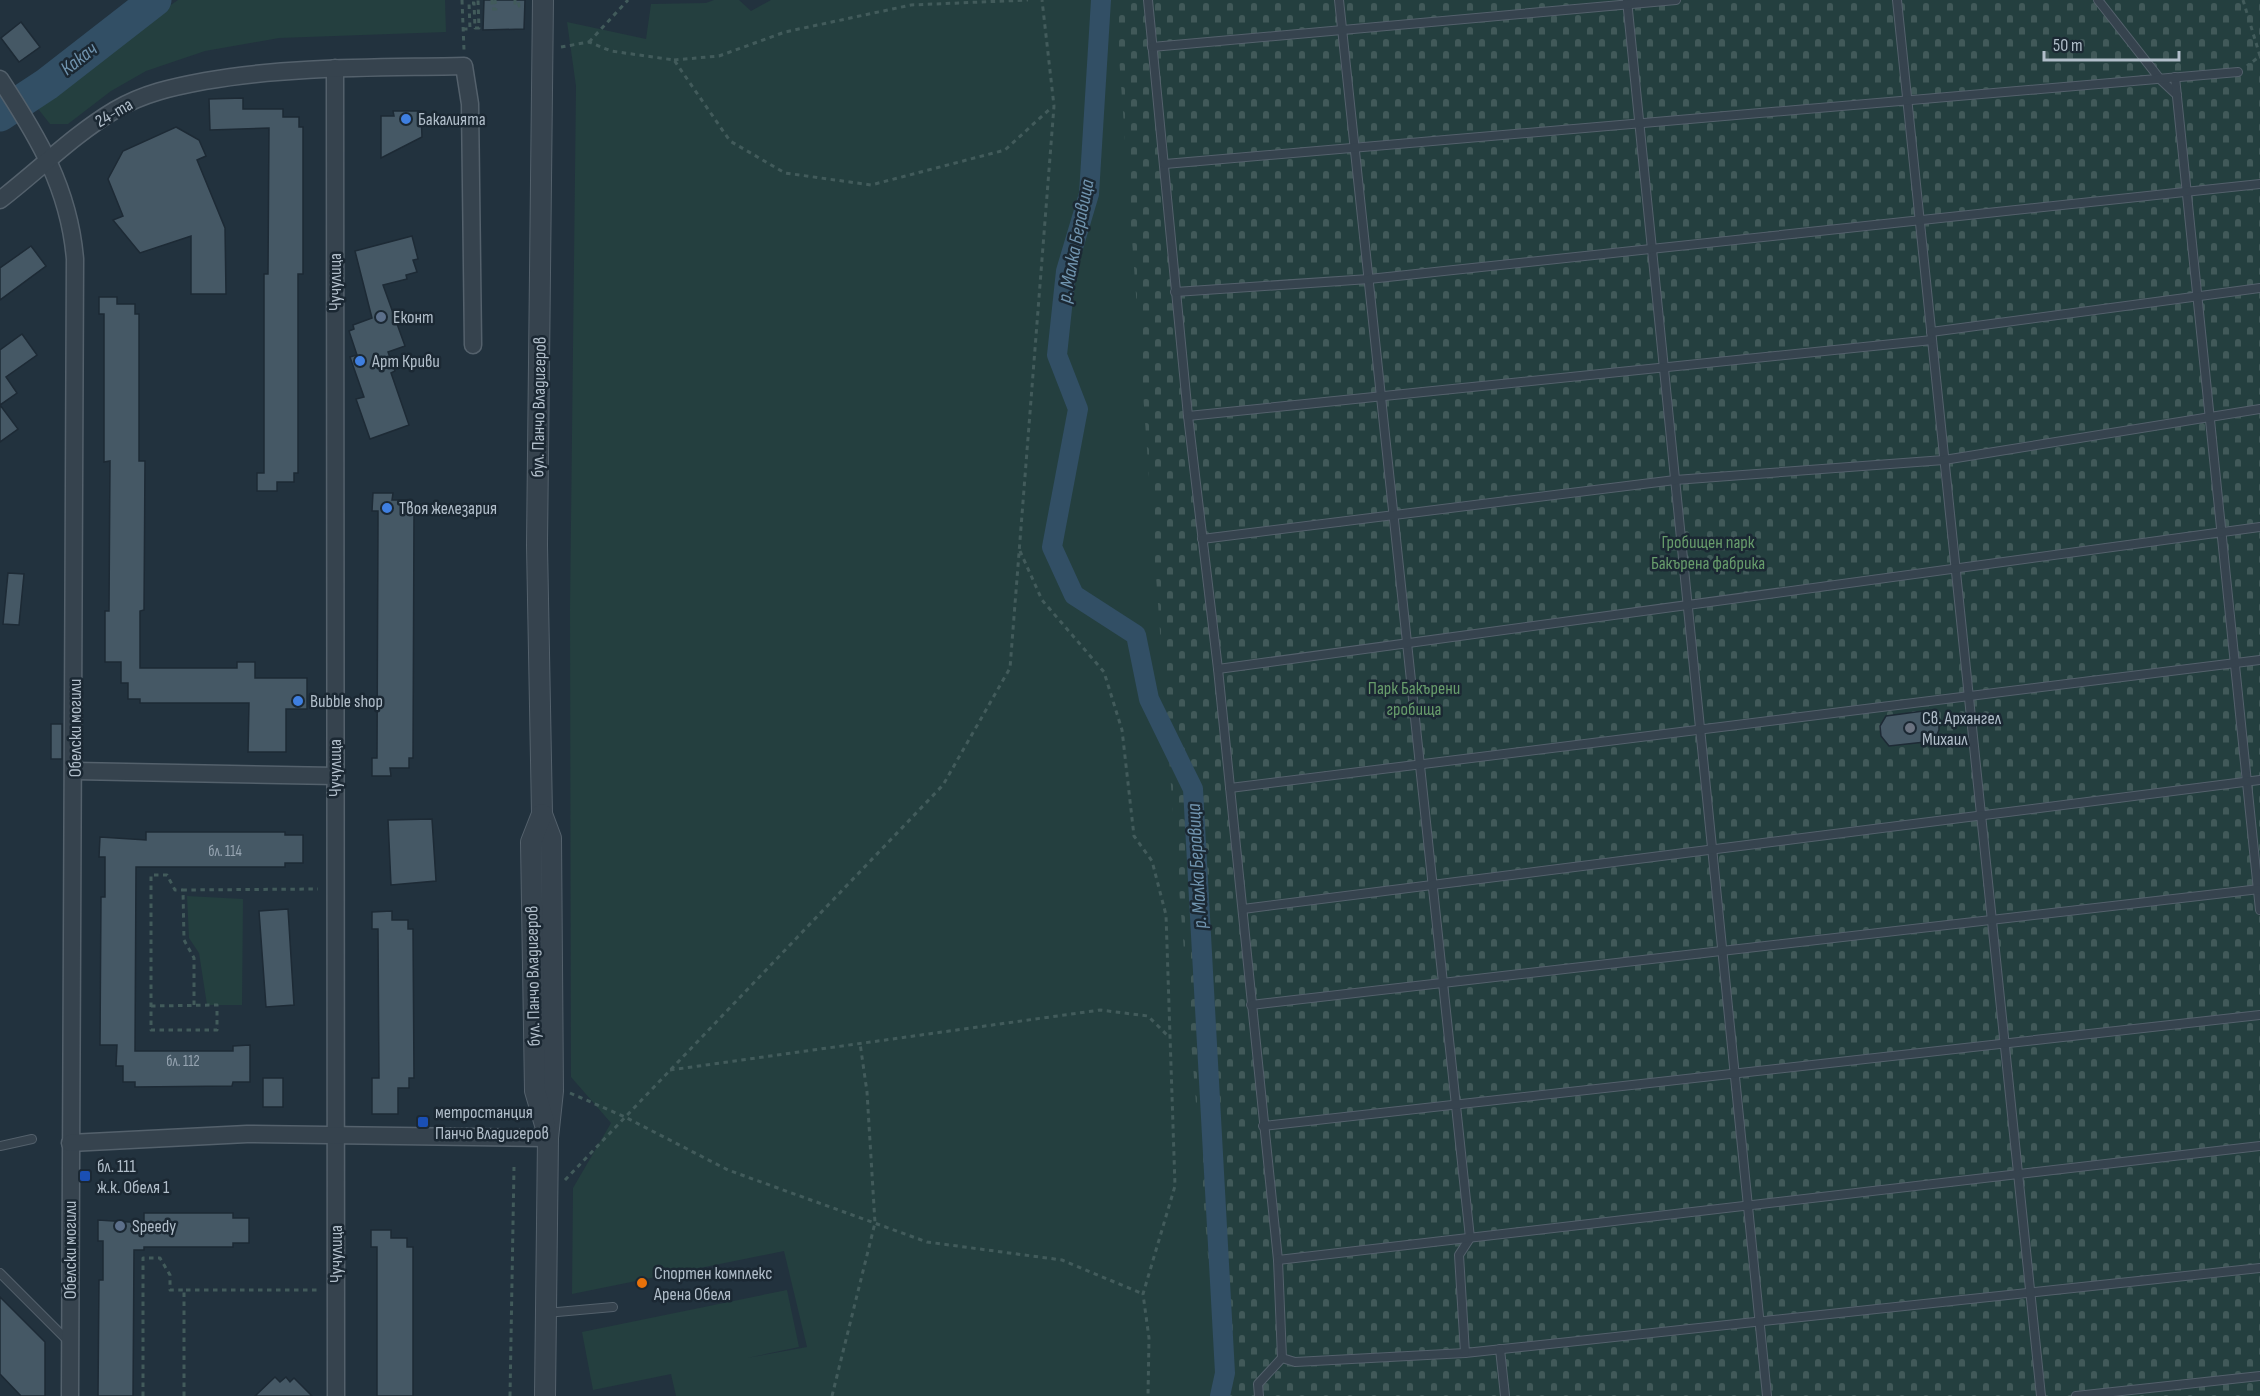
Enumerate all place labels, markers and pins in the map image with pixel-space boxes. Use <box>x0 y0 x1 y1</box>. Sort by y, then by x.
place label: Бакалията <box>418 109 486 130</box>
marker: Бакалията <box>399 112 413 126</box>
place label: Еконт <box>393 307 434 328</box>
marker: Еконт <box>374 310 388 324</box>
place label: Арт Криви <box>371 351 440 372</box>
marker: Арт Криви <box>353 354 367 368</box>
place label: Твоя железария <box>399 498 497 519</box>
marker: Твоя железария <box>380 501 394 515</box>
place label: Bubble shop <box>310 691 383 712</box>
marker: Bubble shop <box>291 694 305 708</box>
place label: Св. Архангел Михаил <box>1922 708 2002 750</box>
marker: Св. Архангел Михаил <box>1903 721 1917 735</box>
place label: метростанция Панчо Владигеров <box>435 1102 549 1144</box>
marker: метростанция Панчо Владигеров <box>416 1115 430 1129</box>
place label: бл. 111 ж.к. Обеля 1 <box>97 1156 170 1198</box>
marker: бл. 111 ж.к. Обеля 1 <box>78 1169 92 1183</box>
place label: Speedy <box>132 1216 176 1237</box>
marker: Speedy <box>113 1219 127 1233</box>
place label: Спортен комплекс Арена Обеля <box>653 1263 772 1305</box>
marker: Спортен комплекс Арена Обеля <box>635 1276 649 1290</box>

